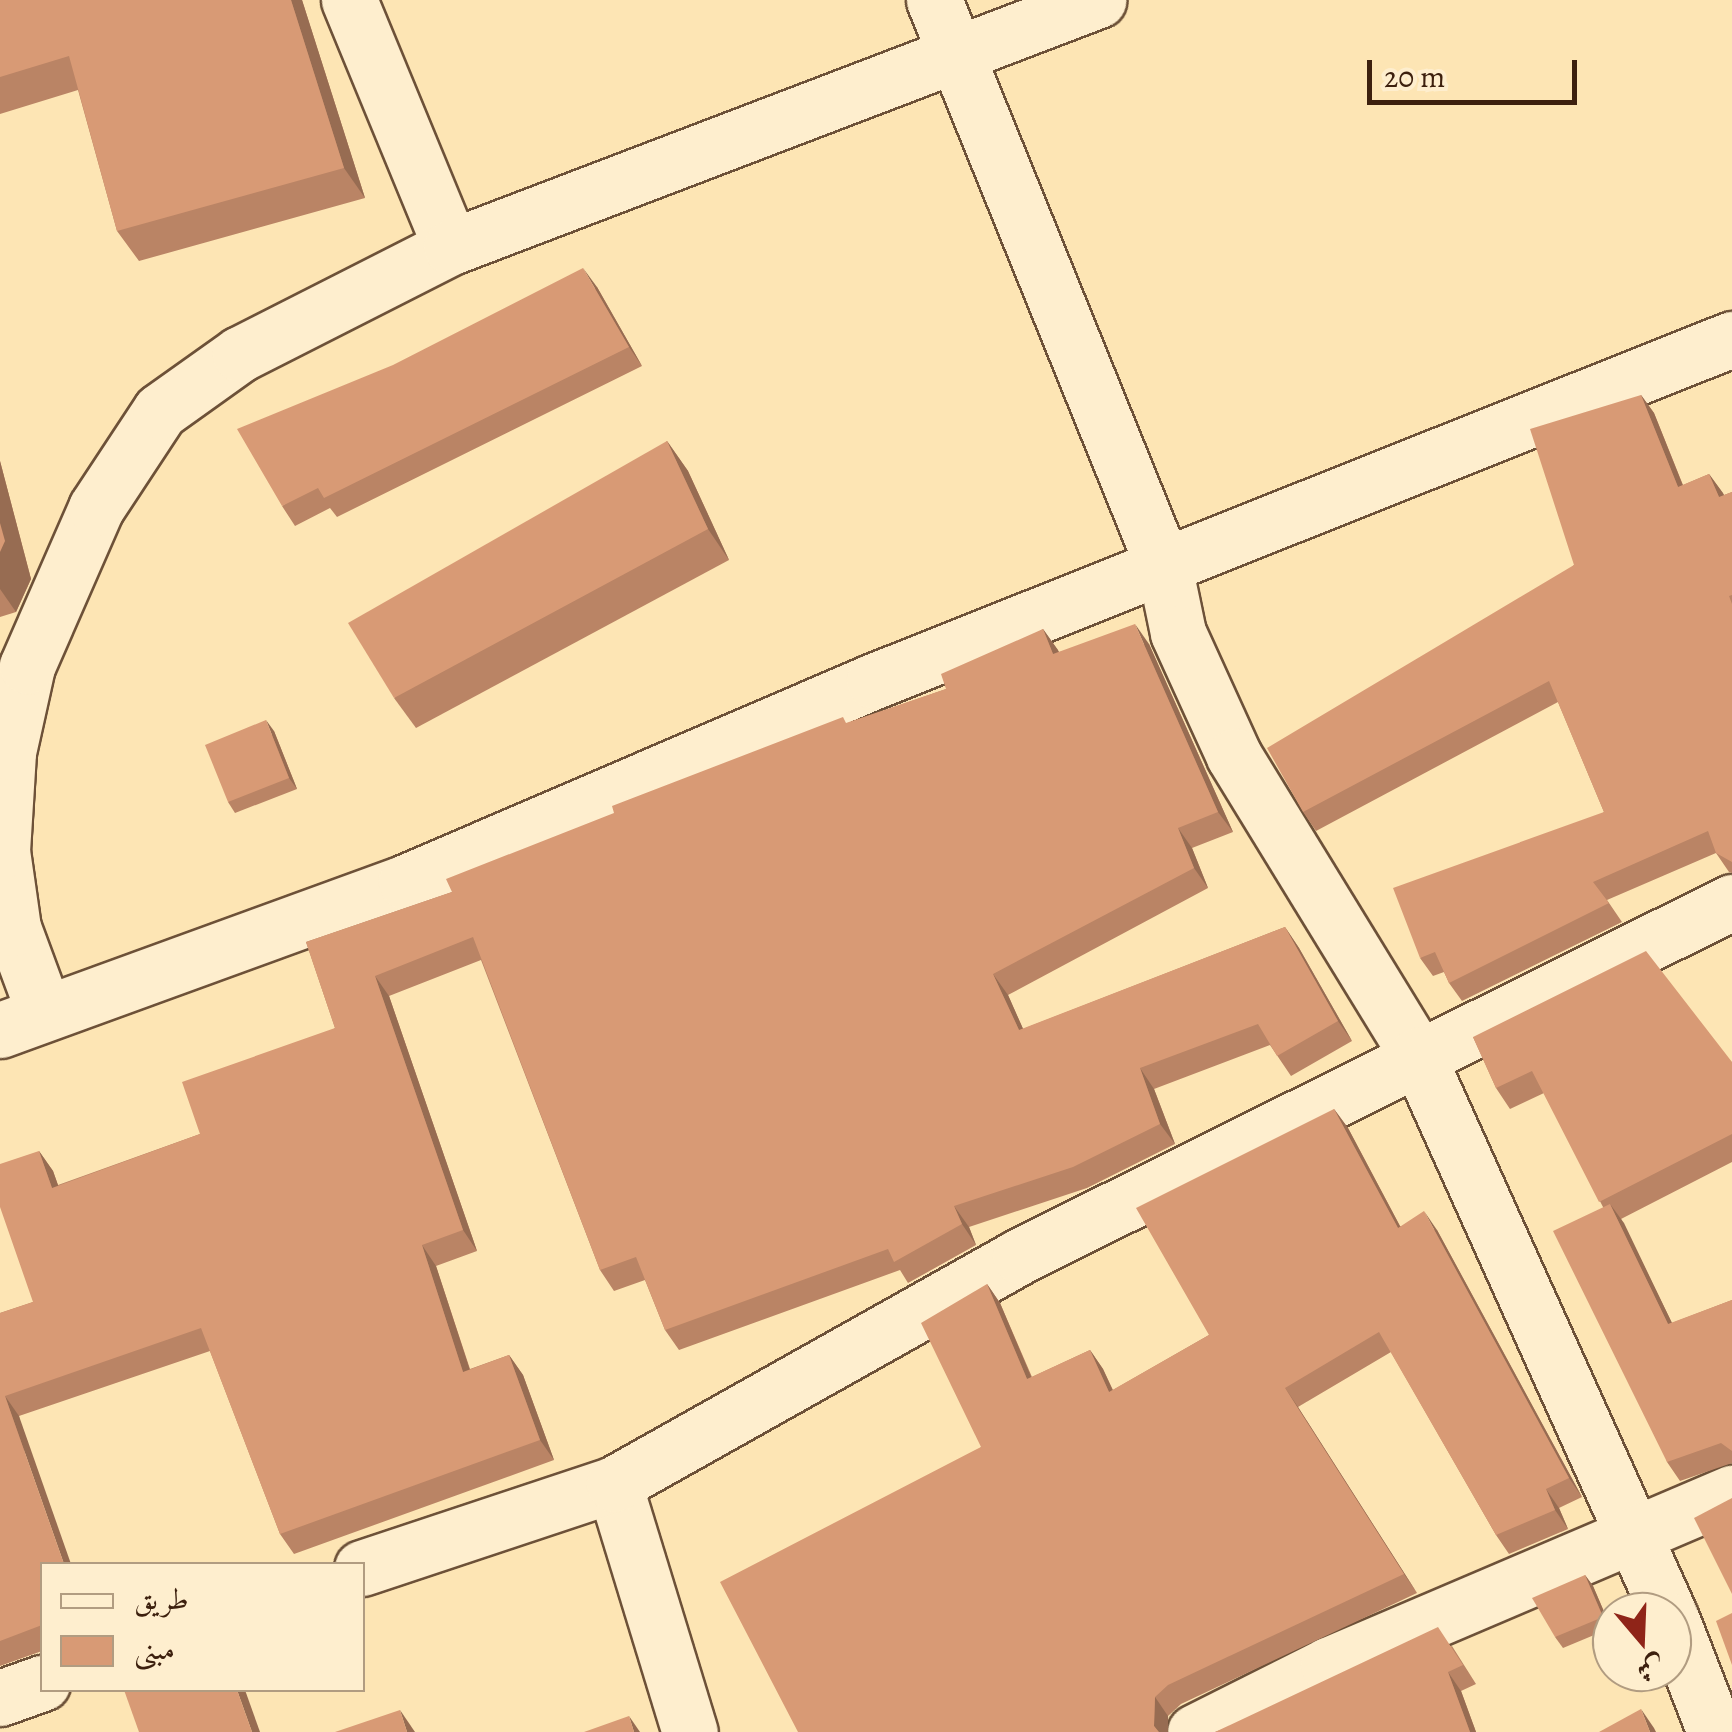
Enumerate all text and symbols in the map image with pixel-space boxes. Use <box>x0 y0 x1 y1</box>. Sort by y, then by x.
scale bar <box>1372 40 1582 102</box>
text: 20 m <box>1384 57 1445 97</box>
legend <box>40 1562 365 1692</box>
text: طريق <box>134 1579 189 1619</box>
north arrow <box>1592 1592 1692 1692</box>
text: مبنى <box>134 1629 175 1669</box>
text: ش <box>1632 1646 1670 1691</box>

